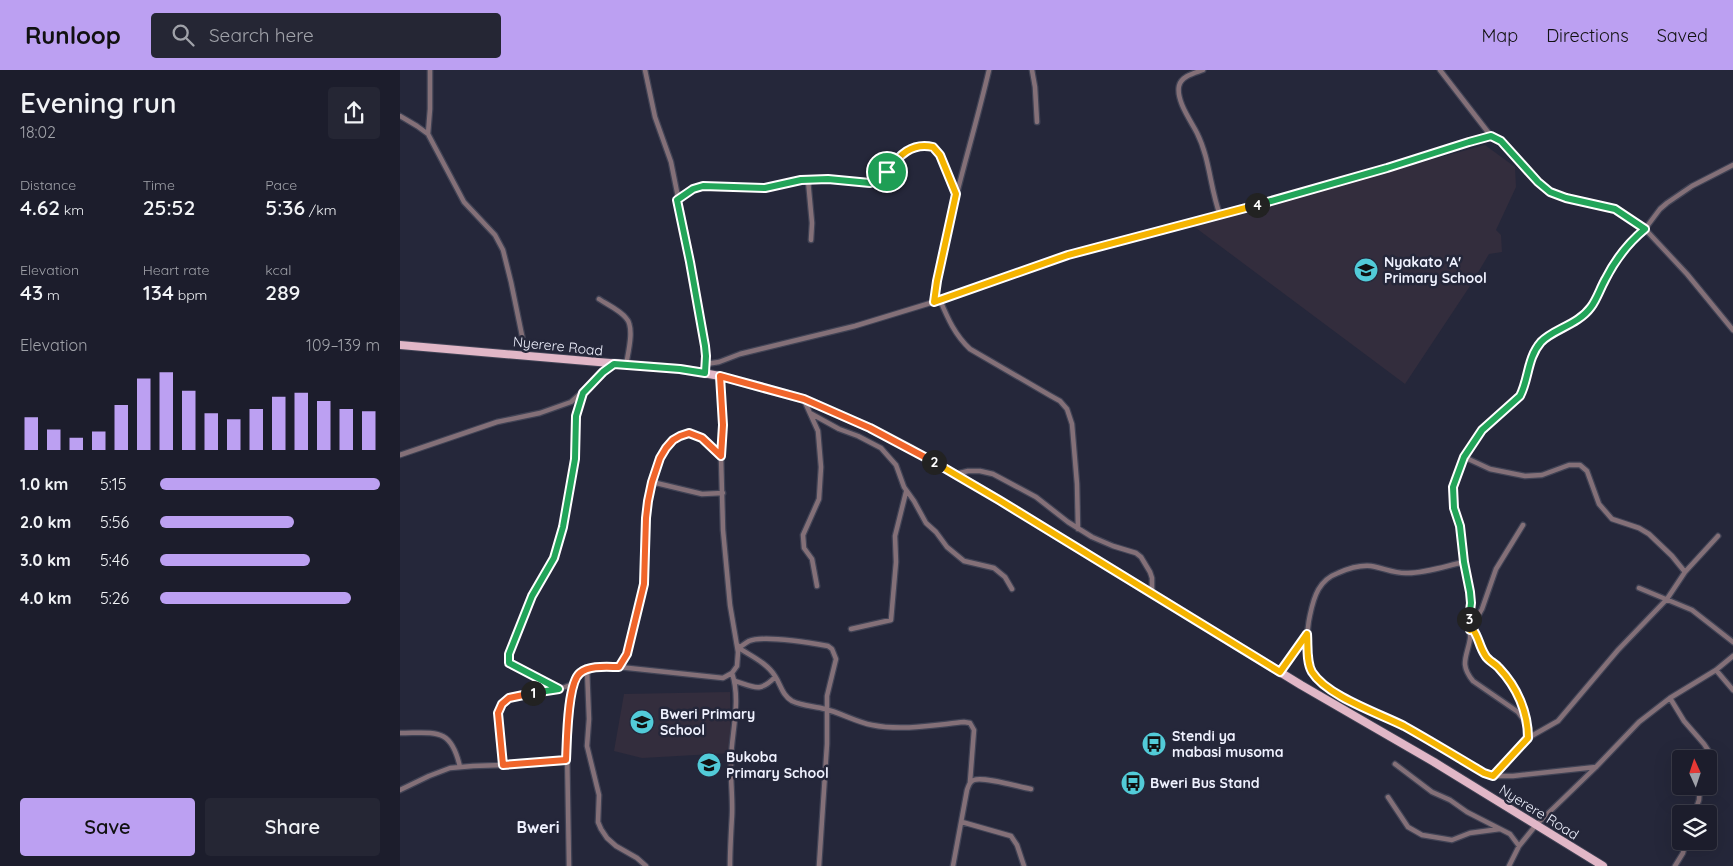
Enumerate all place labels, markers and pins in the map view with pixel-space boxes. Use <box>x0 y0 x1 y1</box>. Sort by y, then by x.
pin <box>866 151 908 193</box>
pin: 4 <box>1244 192 1270 218</box>
place label: Nyakato 'A' Primary School <box>1384 253 1487 287</box>
school or university icon: Nyakato 'A' Primary School <box>1353 257 1379 283</box>
pin: 2 <box>922 450 946 474</box>
pin: 3 <box>1456 606 1482 632</box>
pin: 1 <box>520 680 546 706</box>
place label: Bweri Primary School <box>660 705 755 739</box>
school or university icon: Bweri Primary School <box>629 709 655 735</box>
place label: Stendi ya mabasi musoma <box>1172 727 1284 761</box>
bus stop icon: Stendi ya mabasi musoma <box>1141 731 1167 757</box>
place label: Bukoba Primary School <box>726 748 829 782</box>
school or university icon: Bukoba Primary School <box>696 752 722 778</box>
bus stop icon: Bweri Bus Stand <box>1120 770 1146 796</box>
place label: Bweri Bus Stand <box>1150 774 1260 792</box>

